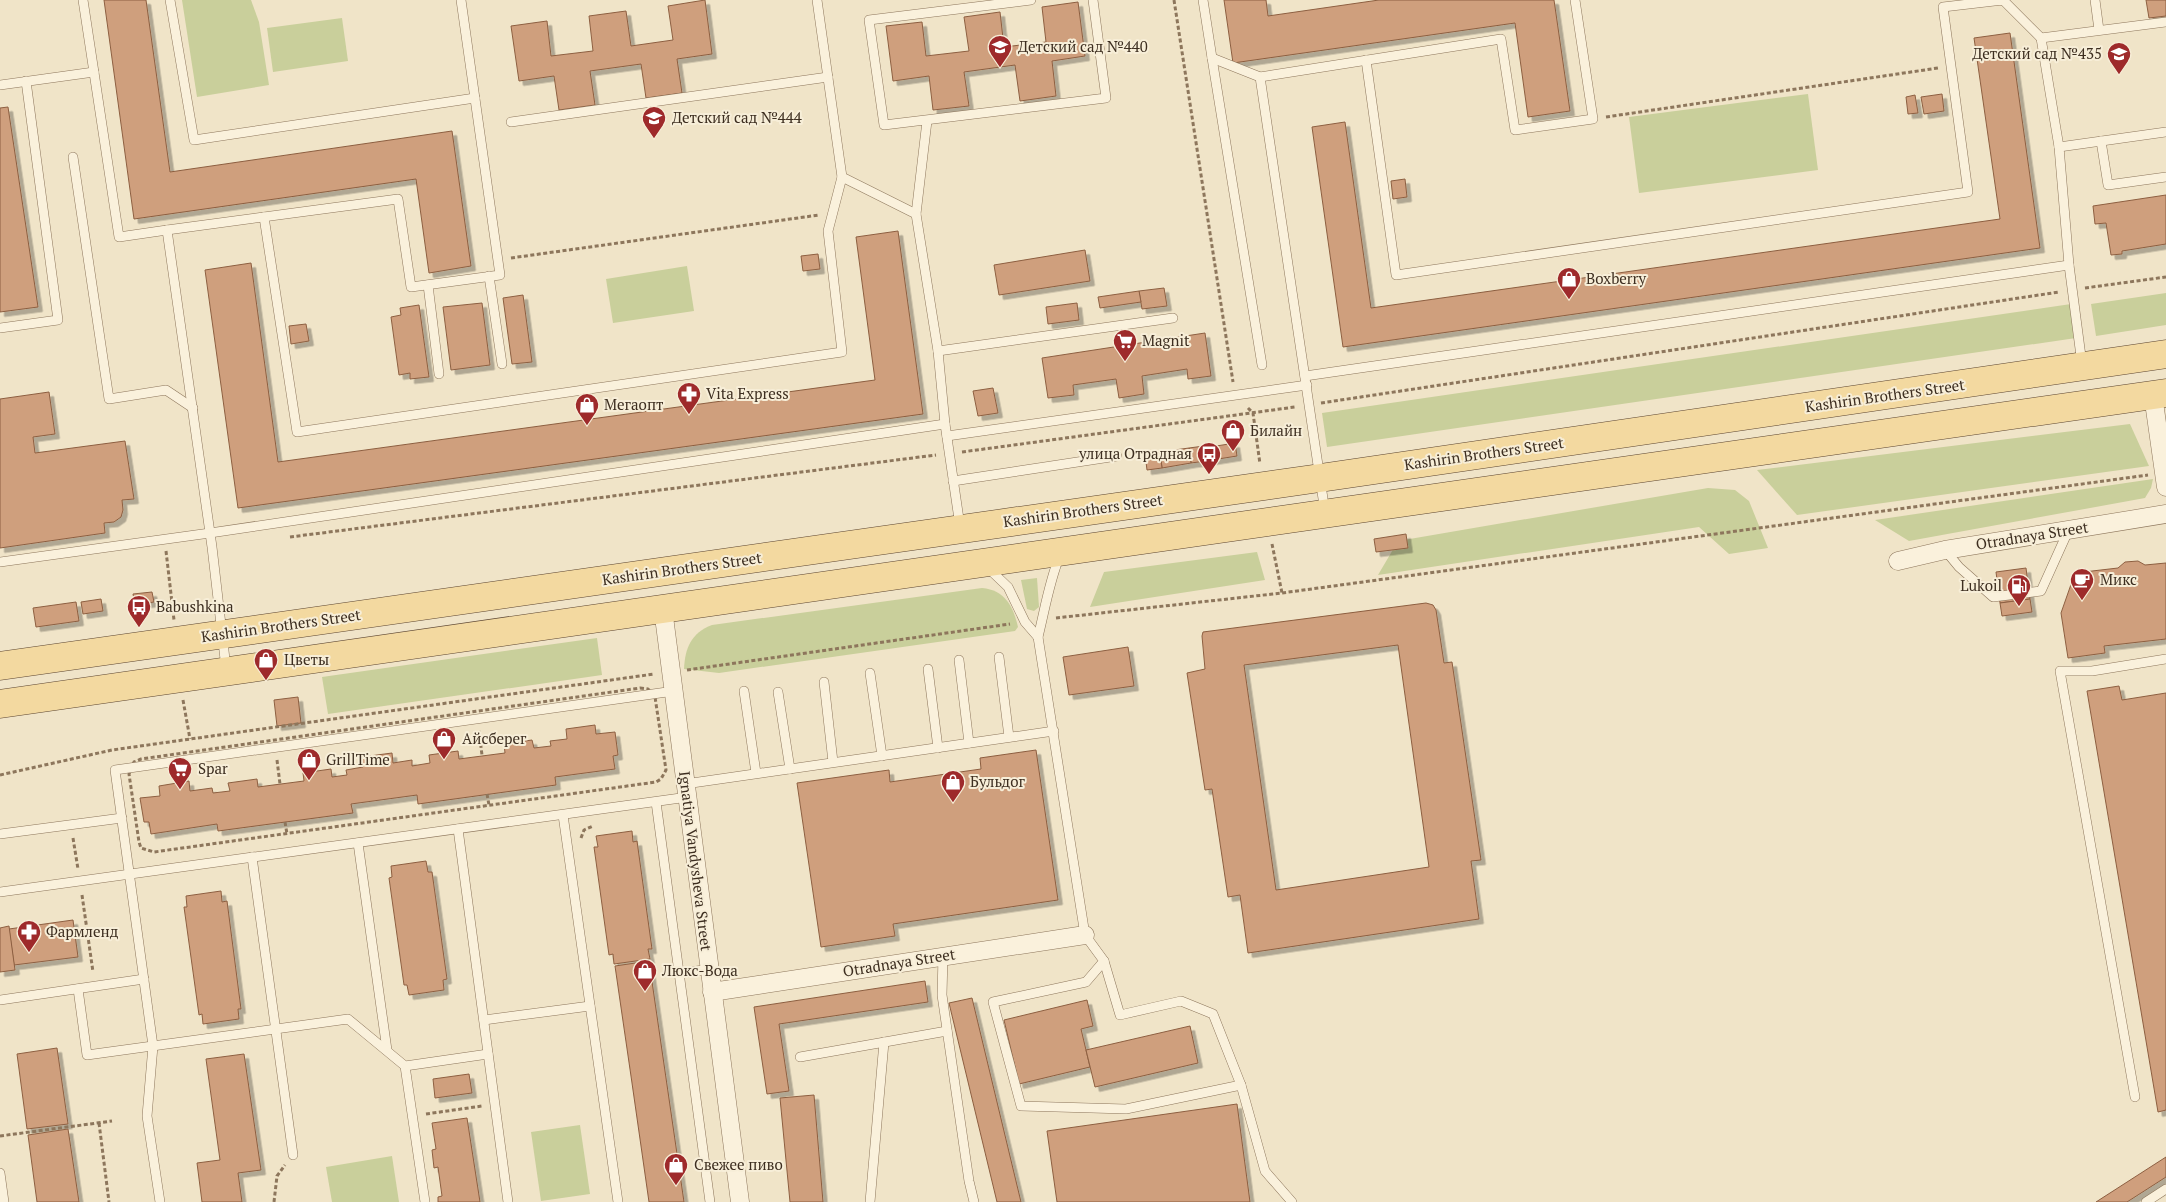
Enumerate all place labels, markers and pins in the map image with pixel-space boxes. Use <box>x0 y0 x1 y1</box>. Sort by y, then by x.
school or university icon: Детский сад №440 <box>987 34 1013 68</box>
place label: Детский сад №440 <box>1018 36 1148 56</box>
school or university icon: Детский сад №435 <box>2106 41 2132 75</box>
place label: Детский сад №435 <box>1972 43 2102 63</box>
school or university icon: Детский сад №444 <box>641 105 667 139</box>
place label: Детский сад №444 <box>672 107 802 127</box>
shop icon: Boxberry <box>1556 266 1582 300</box>
place label: Boxberry <box>1586 268 1647 288</box>
supermarket icon: Magnit <box>1112 328 1138 362</box>
place label: Magnit <box>1142 330 1190 350</box>
pharmacy icon: Vita Express <box>676 381 702 415</box>
place label: Vita Express <box>706 383 789 403</box>
shop icon: Мегаопт <box>574 392 600 426</box>
place label: Мегаопт <box>604 394 664 414</box>
shop icon: Билайн <box>1220 418 1246 452</box>
place label: Билайн <box>1250 420 1302 440</box>
bus stop icon: улица Отрадная <box>1196 441 1222 475</box>
place label: улица Отрадная <box>1078 443 1192 463</box>
cafe icon: Микс <box>2069 567 2095 601</box>
place label: Микс <box>2100 569 2137 589</box>
fuel station icon: Lukoil <box>2006 573 2032 607</box>
place label: Lukoil <box>1960 575 2002 595</box>
bus stop icon: Babushkina <box>126 594 152 628</box>
place label: Babushkina <box>156 596 234 616</box>
shop icon: Цветы <box>253 647 279 681</box>
place label: Цветы <box>284 649 329 669</box>
shop icon: Айсберег <box>431 726 457 760</box>
place label: Айсберег <box>462 728 527 748</box>
shop icon: GrillTime <box>296 747 322 781</box>
place label: GrillTime <box>326 749 390 769</box>
supermarket icon: Spar <box>167 756 193 790</box>
place label: Spar <box>198 758 228 778</box>
shop icon: Бульдог <box>940 769 966 803</box>
place label: Бульдог <box>970 771 1025 791</box>
pharmacy icon: Фармленд <box>16 919 42 953</box>
place label: Фармленд <box>46 921 119 941</box>
shop icon: Люкс-Вода <box>632 958 658 992</box>
place label: Люкс-Вода <box>661 960 738 980</box>
shop icon: Свежее пиво <box>663 1152 689 1186</box>
place label: Свежее пиво <box>694 1154 783 1174</box>

